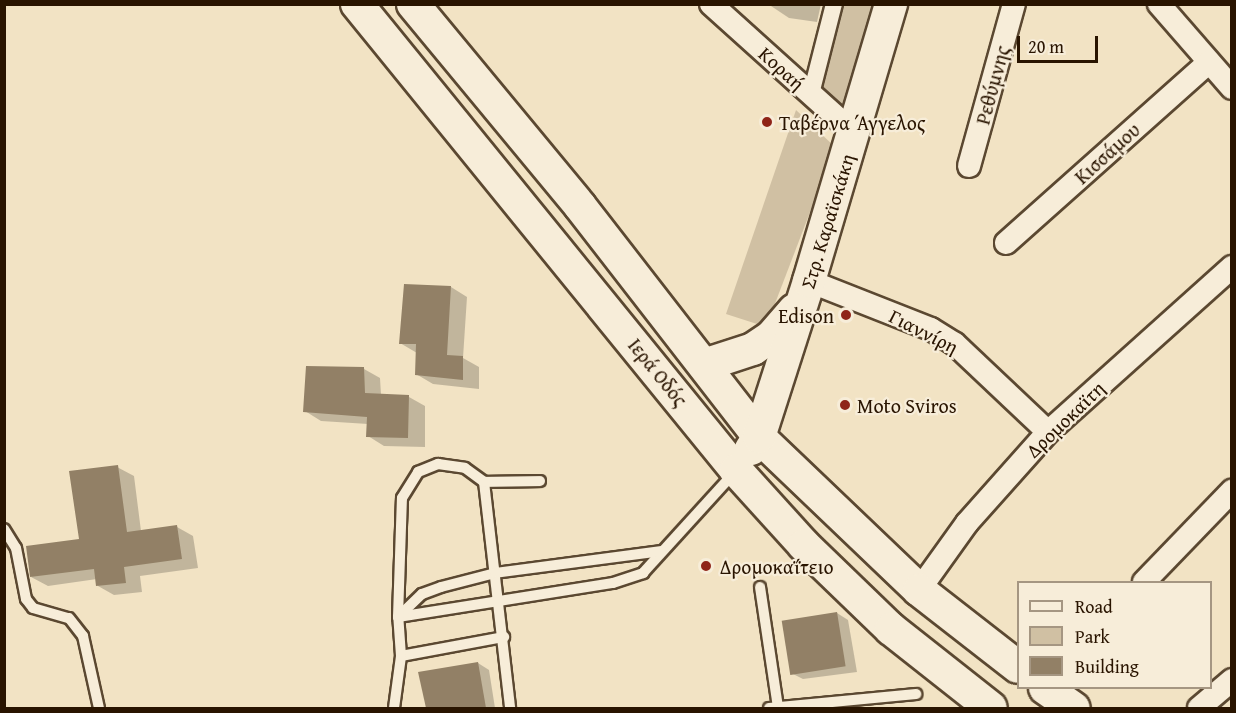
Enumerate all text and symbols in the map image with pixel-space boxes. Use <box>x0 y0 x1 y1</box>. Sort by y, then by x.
scale bar <box>1020 24 1101 62</box>
text: 20 m <box>1028 33 1064 60</box>
street label: Κοραή <box>754 41 810 95</box>
street label: Ρεθύμνης <box>970 43 1014 127</box>
place label: Ταβέρνα Άγγελος <box>779 110 925 134</box>
marker: Ταβέρνα Άγγελος <box>760 115 774 129</box>
street label: Κισσάμου <box>1069 117 1145 189</box>
street label: Στρ. Καραϊσκάκη <box>795 151 859 291</box>
place label: Edison <box>778 303 834 327</box>
street label: Γιαννίρη <box>885 303 963 359</box>
marker: Edison <box>839 308 853 322</box>
street label: Ιερά Οδός <box>623 333 693 411</box>
street label: Δρομοκαϊτη <box>1021 376 1109 462</box>
place label: Moto Sviros <box>857 393 957 417</box>
marker: Moto Sviros <box>838 398 852 412</box>
place label: Δρομοκαΐτειο <box>720 554 834 578</box>
marker: Δρομοκαΐτειο <box>697 557 715 575</box>
legend <box>1017 581 1212 689</box>
text: Road <box>1075 593 1113 620</box>
text: Park <box>1075 623 1110 650</box>
text: Building <box>1075 653 1139 680</box>

